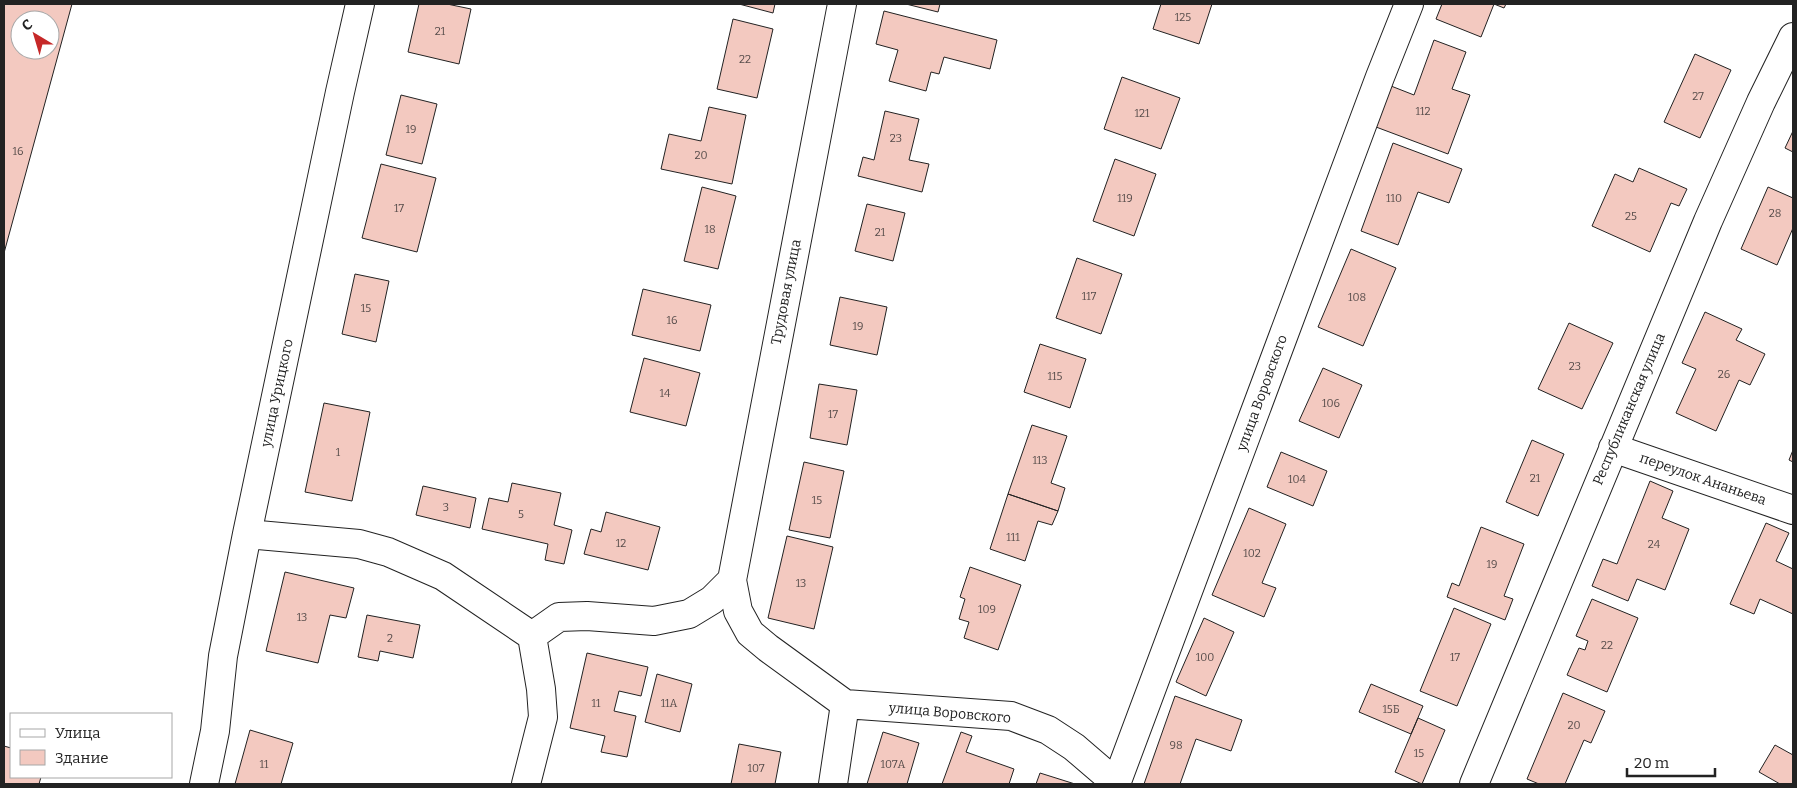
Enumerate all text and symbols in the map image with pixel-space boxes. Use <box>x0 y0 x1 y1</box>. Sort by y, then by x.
north arrow <box>10 10 60 60</box>
house number: 125 <box>1175 11 1191 24</box>
text: С <box>19 16 36 35</box>
house number: 21 <box>435 25 446 38</box>
house number: 22 <box>739 53 751 66</box>
house number: 27 <box>1692 90 1704 103</box>
house number: 112 <box>1416 105 1430 118</box>
house number: 121 <box>1135 107 1150 120</box>
house number: 19 <box>406 123 416 136</box>
house number: 23 <box>890 132 902 145</box>
house number: 16 <box>13 145 23 158</box>
house number: 20 <box>694 149 708 162</box>
house number: 119 <box>1117 192 1133 205</box>
house number: 110 <box>1386 192 1402 205</box>
house number: 17 <box>394 202 404 215</box>
house number: 28 <box>1769 207 1781 220</box>
house number: 25 <box>1625 210 1637 223</box>
house number: 18 <box>704 223 716 236</box>
house number: 21 <box>875 226 886 239</box>
street label: Трудовая улица <box>767 238 805 346</box>
house number: 117 <box>1082 290 1097 303</box>
house number: 108 <box>1348 291 1366 304</box>
house number: 15 <box>361 302 371 315</box>
house number: 16 <box>667 314 677 327</box>
house number: 19 <box>853 320 863 333</box>
street label: Республиканская улица <box>1589 330 1669 488</box>
street label: улица Воровского <box>1233 333 1291 454</box>
street label: улица Урицкого <box>257 337 297 449</box>
house number: 23 <box>1569 360 1581 373</box>
house number: 26 <box>1718 368 1730 381</box>
house number: 115 <box>1048 370 1063 383</box>
house number: 14 <box>660 387 671 400</box>
house number: 106 <box>1322 397 1340 410</box>
house number: 17 <box>828 408 838 421</box>
house number: 1 <box>336 446 341 459</box>
street label: переулок Ананьева <box>1637 449 1769 509</box>
house number: 113 <box>1032 454 1048 467</box>
house number: 21 <box>1530 472 1541 485</box>
house number: 104 <box>1288 473 1307 486</box>
house number: 15 <box>812 494 822 507</box>
house number: 3 <box>443 501 449 514</box>
house number: 5 <box>518 508 524 521</box>
house number: 111 <box>1006 531 1020 544</box>
house number: 12 <box>616 537 626 550</box>
house number: 24 <box>1648 538 1661 551</box>
house number: 102 <box>1243 547 1261 560</box>
house number: 19 <box>1487 558 1497 571</box>
house number: 13 <box>796 577 806 590</box>
house number: 109 <box>978 603 996 616</box>
house number: 13 <box>297 611 307 624</box>
house number: 2 <box>387 632 393 645</box>
house number: 22 <box>1601 639 1613 652</box>
house number: 100 <box>1196 651 1214 664</box>
house number: 17 <box>1450 651 1460 664</box>
house number: 11 <box>592 697 601 710</box>
house number: 11А <box>661 697 678 710</box>
street label: улица Воровского <box>887 699 1012 727</box>
house number: 15Б <box>1382 703 1400 716</box>
legend <box>10 713 172 778</box>
house number: 20 <box>1567 719 1581 732</box>
text: Улица <box>55 724 101 742</box>
house number: 98 <box>1169 739 1183 752</box>
scale bar <box>1627 746 1714 778</box>
house number: 15 <box>1414 747 1424 760</box>
text: Здание <box>55 749 109 767</box>
text: 20 m <box>1634 754 1670 772</box>
house number: 11 <box>260 758 269 771</box>
house number: 107А <box>881 758 906 771</box>
house number: 107 <box>747 762 765 775</box>

